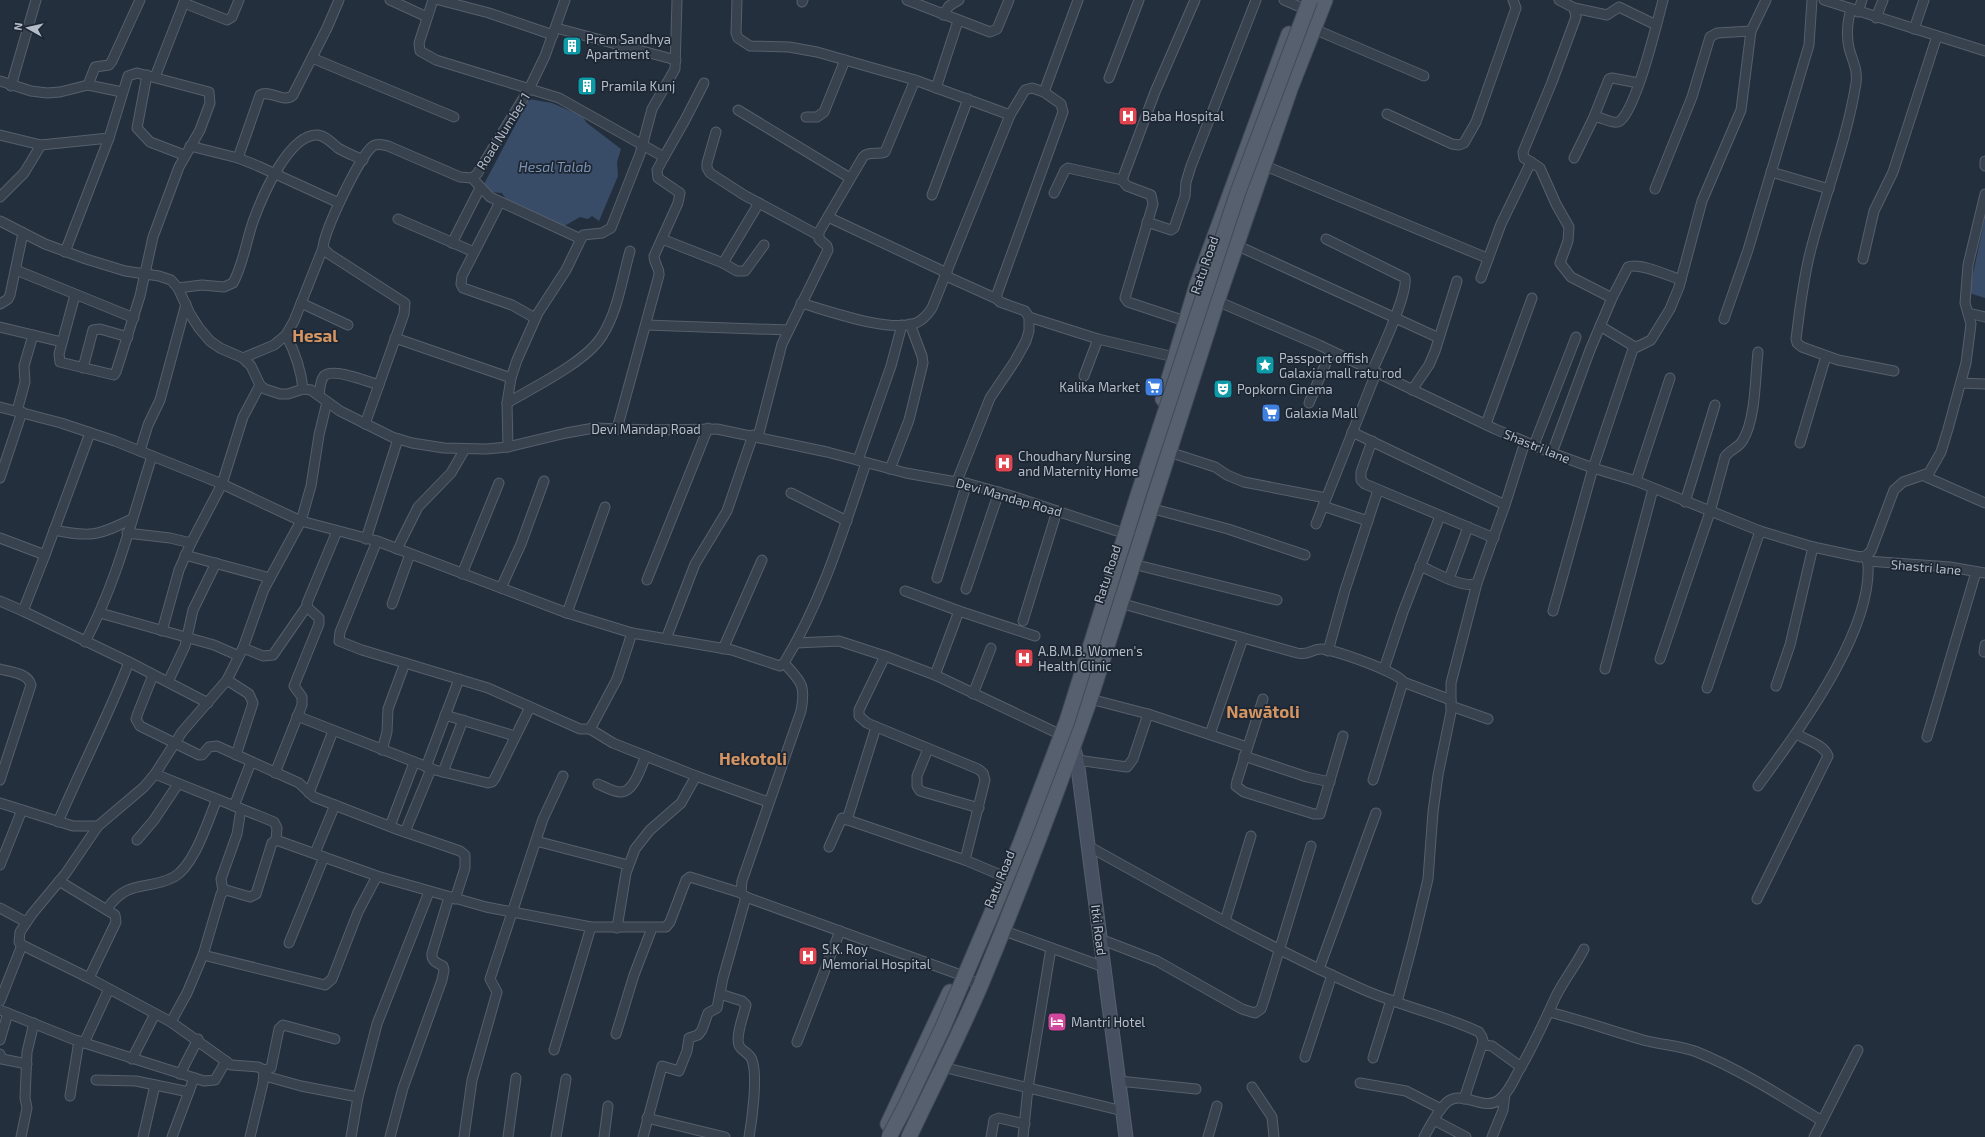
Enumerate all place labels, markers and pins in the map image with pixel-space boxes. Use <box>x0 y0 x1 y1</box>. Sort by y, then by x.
place label: Prem Sandhya Apartment <box>586 31 671 62</box>
building icon: Prem Sandhya Apartment <box>561 35 583 57</box>
building icon: Pramila Kunj <box>576 75 598 97</box>
place label: Pramila Kunj <box>601 78 675 94</box>
hospital icon: Baba Hospital <box>1117 105 1139 127</box>
place label: Baba Hospital <box>1142 108 1224 124</box>
place label: Passport offish Galaxia mall ratu rod <box>1279 350 1402 381</box>
place icon: Passport offish Galaxia mall ratu rod <box>1254 354 1276 376</box>
supermarket icon: Kalika Market <box>1143 376 1165 398</box>
theatre icon: Popkorn Cinema <box>1212 378 1234 400</box>
place label: Kalika Market <box>1059 379 1140 395</box>
place label: Popkorn Cinema <box>1237 381 1333 397</box>
supermarket icon: Galaxia Mall <box>1260 402 1282 424</box>
place label: Galaxia Mall <box>1285 405 1358 421</box>
place label: Choudhary Nursing and Maternity Home <box>1018 448 1138 479</box>
hospital icon: Choudhary Nursing and Maternity Home <box>993 452 1015 474</box>
place label: A.B.M.B. Women's Health Clinic <box>1038 643 1143 674</box>
hospital icon: A.B.M.B. Women's Health Clinic <box>1013 647 1035 669</box>
place label: S.K. Roy Memorial Hospital <box>822 941 931 972</box>
hospital icon: S.K. Roy Memorial Hospital <box>797 945 819 967</box>
hotel icon: Mantri Hotel <box>1046 1011 1068 1033</box>
place label: Mantri Hotel <box>1071 1014 1145 1030</box>

